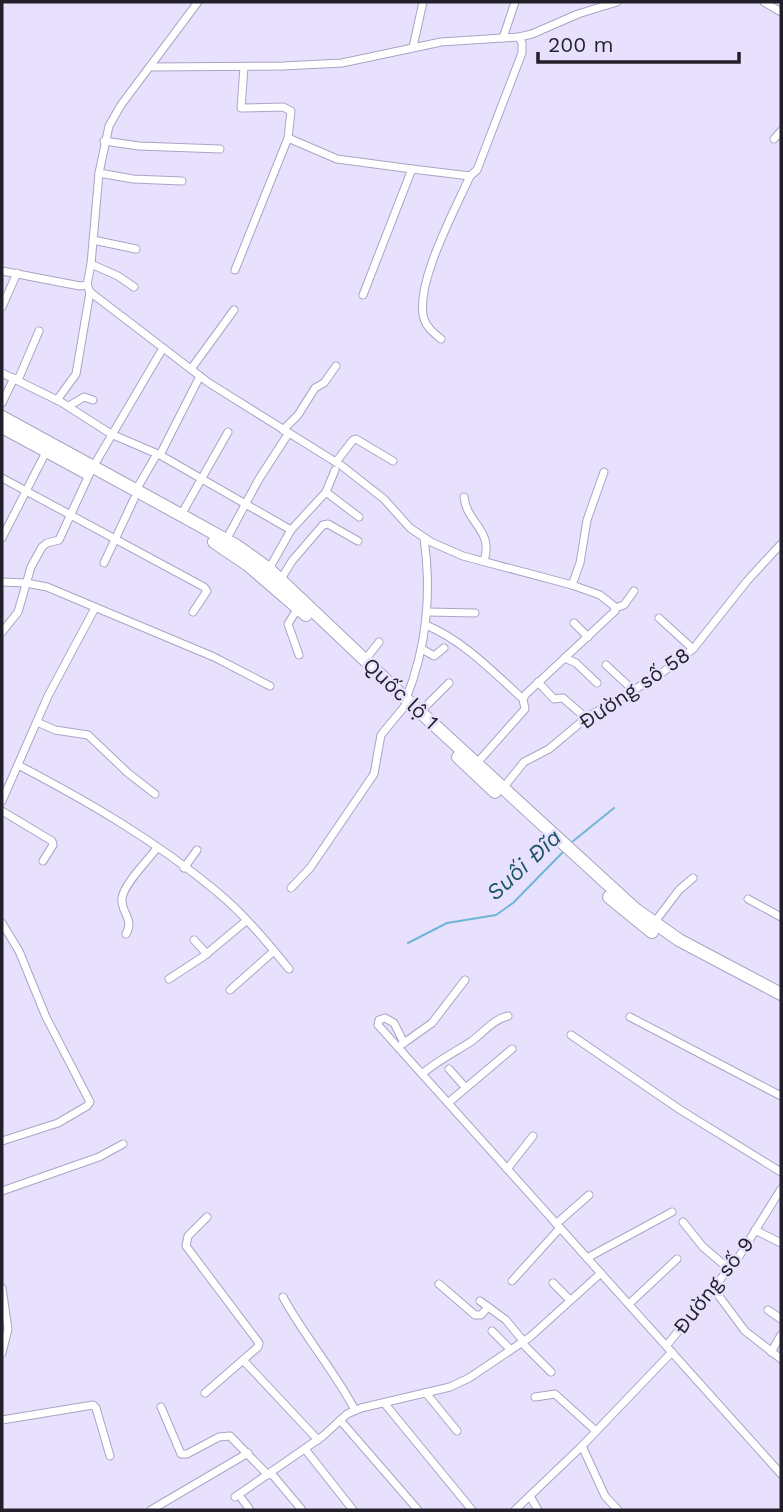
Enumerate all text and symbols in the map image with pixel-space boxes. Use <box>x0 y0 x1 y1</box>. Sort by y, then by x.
scale bar <box>538 21 739 65</box>
text: 200 m <box>548 32 614 57</box>
street label: Đường số 58 <box>574 642 694 734</box>
street label: Quốc lộ 1 <box>358 652 444 734</box>
water label: Suối Đĩa <box>481 824 567 906</box>
street label: Đường số 9 <box>667 1232 759 1338</box>

